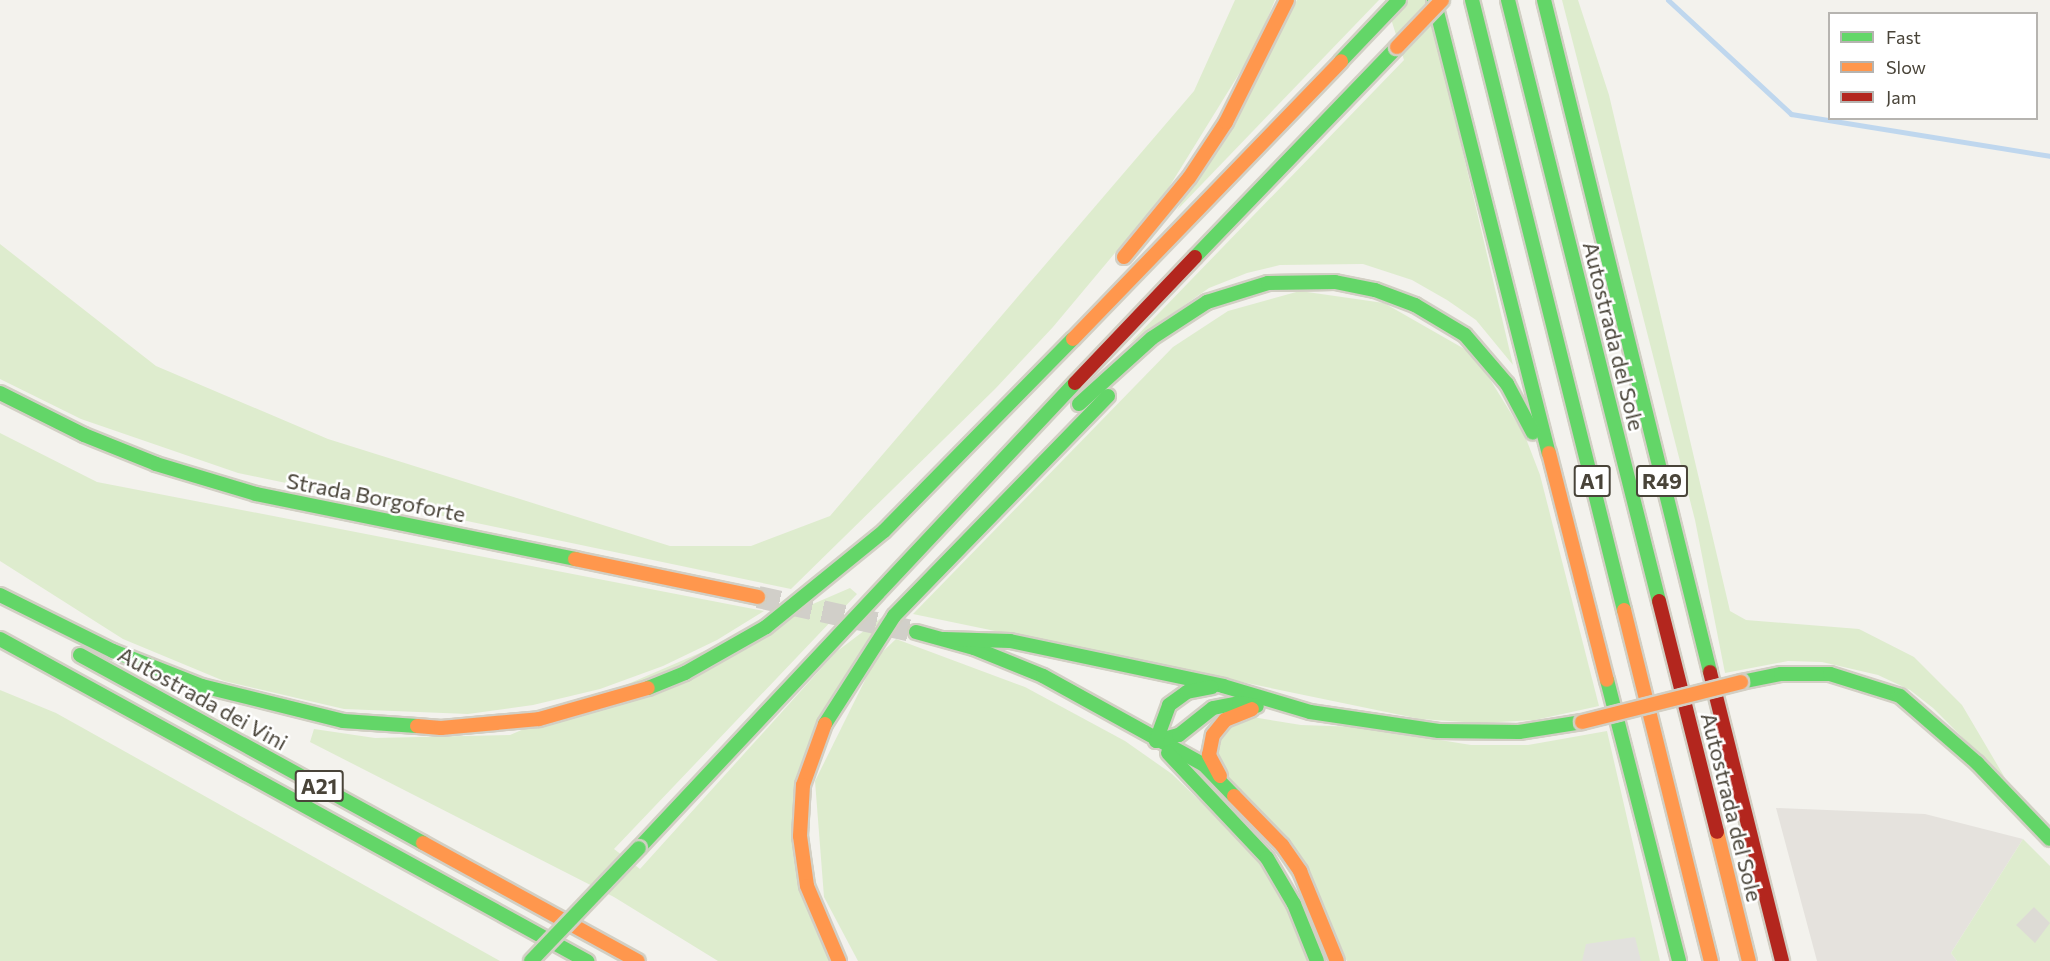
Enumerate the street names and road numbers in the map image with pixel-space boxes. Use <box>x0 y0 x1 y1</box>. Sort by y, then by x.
street label: Autostrada del Sole <box>1578 239 1650 433</box>
road number: A1 <box>1572 463 1612 499</box>
road number: R49 <box>1635 463 1689 499</box>
street label: Strada Borgoforte <box>284 467 468 527</box>
street label: Autostrada dei Vini <box>114 640 292 756</box>
street label: Autostrada del Sole <box>1696 710 1768 904</box>
road number: A21 <box>294 768 344 804</box>

